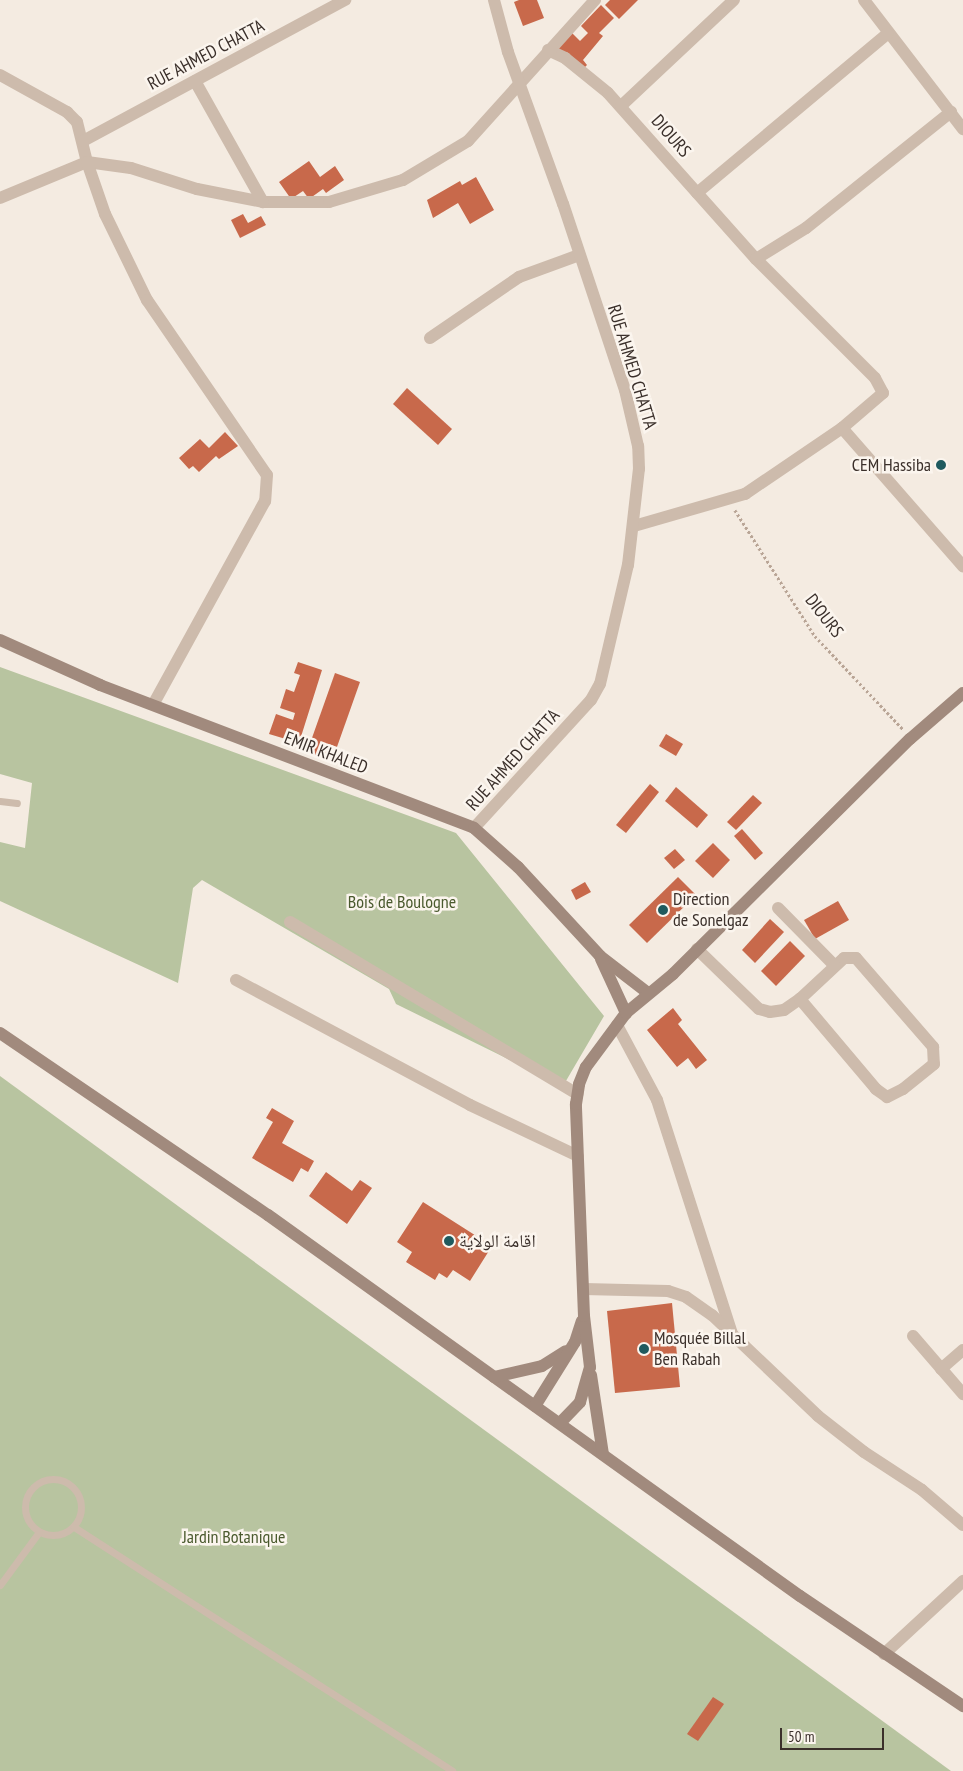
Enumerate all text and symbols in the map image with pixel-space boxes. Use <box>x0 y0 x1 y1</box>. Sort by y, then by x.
street label: RUE AHMED CHATTA <box>144 15 268 95</box>
street label: DIOURS <box>647 110 695 162</box>
street label: RUE AHMED CHATTA <box>603 302 661 432</box>
place label: CEM Hassiba <box>852 454 931 476</box>
marker: CEM Hassiba <box>935 459 947 471</box>
street label: DIOURS <box>800 590 848 642</box>
street label: RUE AHMED CHATTA <box>462 705 564 815</box>
street label: EMIR KHALED <box>281 727 371 779</box>
place label: Direction de Sonelgaz <box>673 889 749 932</box>
park label: Bois de Boulogne <box>348 891 456 913</box>
marker: Direction de Sonelgaz <box>657 904 669 916</box>
place label: اقامة الولاية <box>459 1230 536 1252</box>
marker: اقامة الولاية <box>443 1235 455 1247</box>
place label: Mosquée Billal Ben Rabah <box>654 1328 746 1370</box>
marker: Mosquée Billal Ben Rabah <box>638 1343 650 1355</box>
park label: Jardin Botanique <box>182 1526 286 1548</box>
scale bar <box>783 1718 887 1750</box>
text: 50 m <box>788 1727 814 1746</box>

